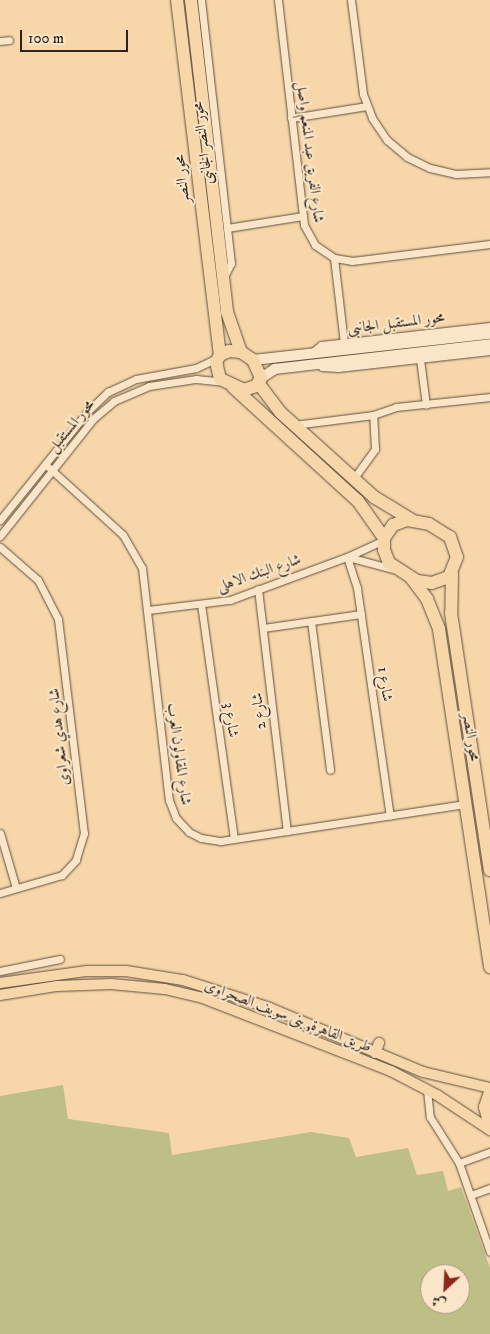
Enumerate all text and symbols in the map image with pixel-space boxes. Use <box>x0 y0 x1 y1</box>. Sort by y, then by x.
scale bar <box>22 20 130 52</box>
text: 100 m <box>28 29 64 48</box>
street label: شارع الفريق عبد المنعم واصل <box>292 80 328 224</box>
street label: محور النصر الجانبى <box>189 100 217 186</box>
street label: محور النصر <box>170 154 194 204</box>
street label: محور المستقبل الجانبى <box>346 308 446 338</box>
street label: محور المستقبل <box>44 396 98 456</box>
street label: شارع البنك الاهلى <box>215 550 303 596</box>
street label: شارع 1 <box>374 666 396 702</box>
street label: شارع هدي شعراوى <box>45 688 73 786</box>
street label: شارع 2 <box>248 692 270 730</box>
street label: شارع 3 <box>220 701 242 739</box>
street label: شارع المقاولون العرب <box>163 702 195 806</box>
street label: محور النصر <box>458 711 484 763</box>
street label: طريق القاهرة, بنى سويف الصحراوى <box>202 976 374 1056</box>
north arrow <box>420 1264 470 1314</box>
text: ش <box>429 1291 449 1313</box>

